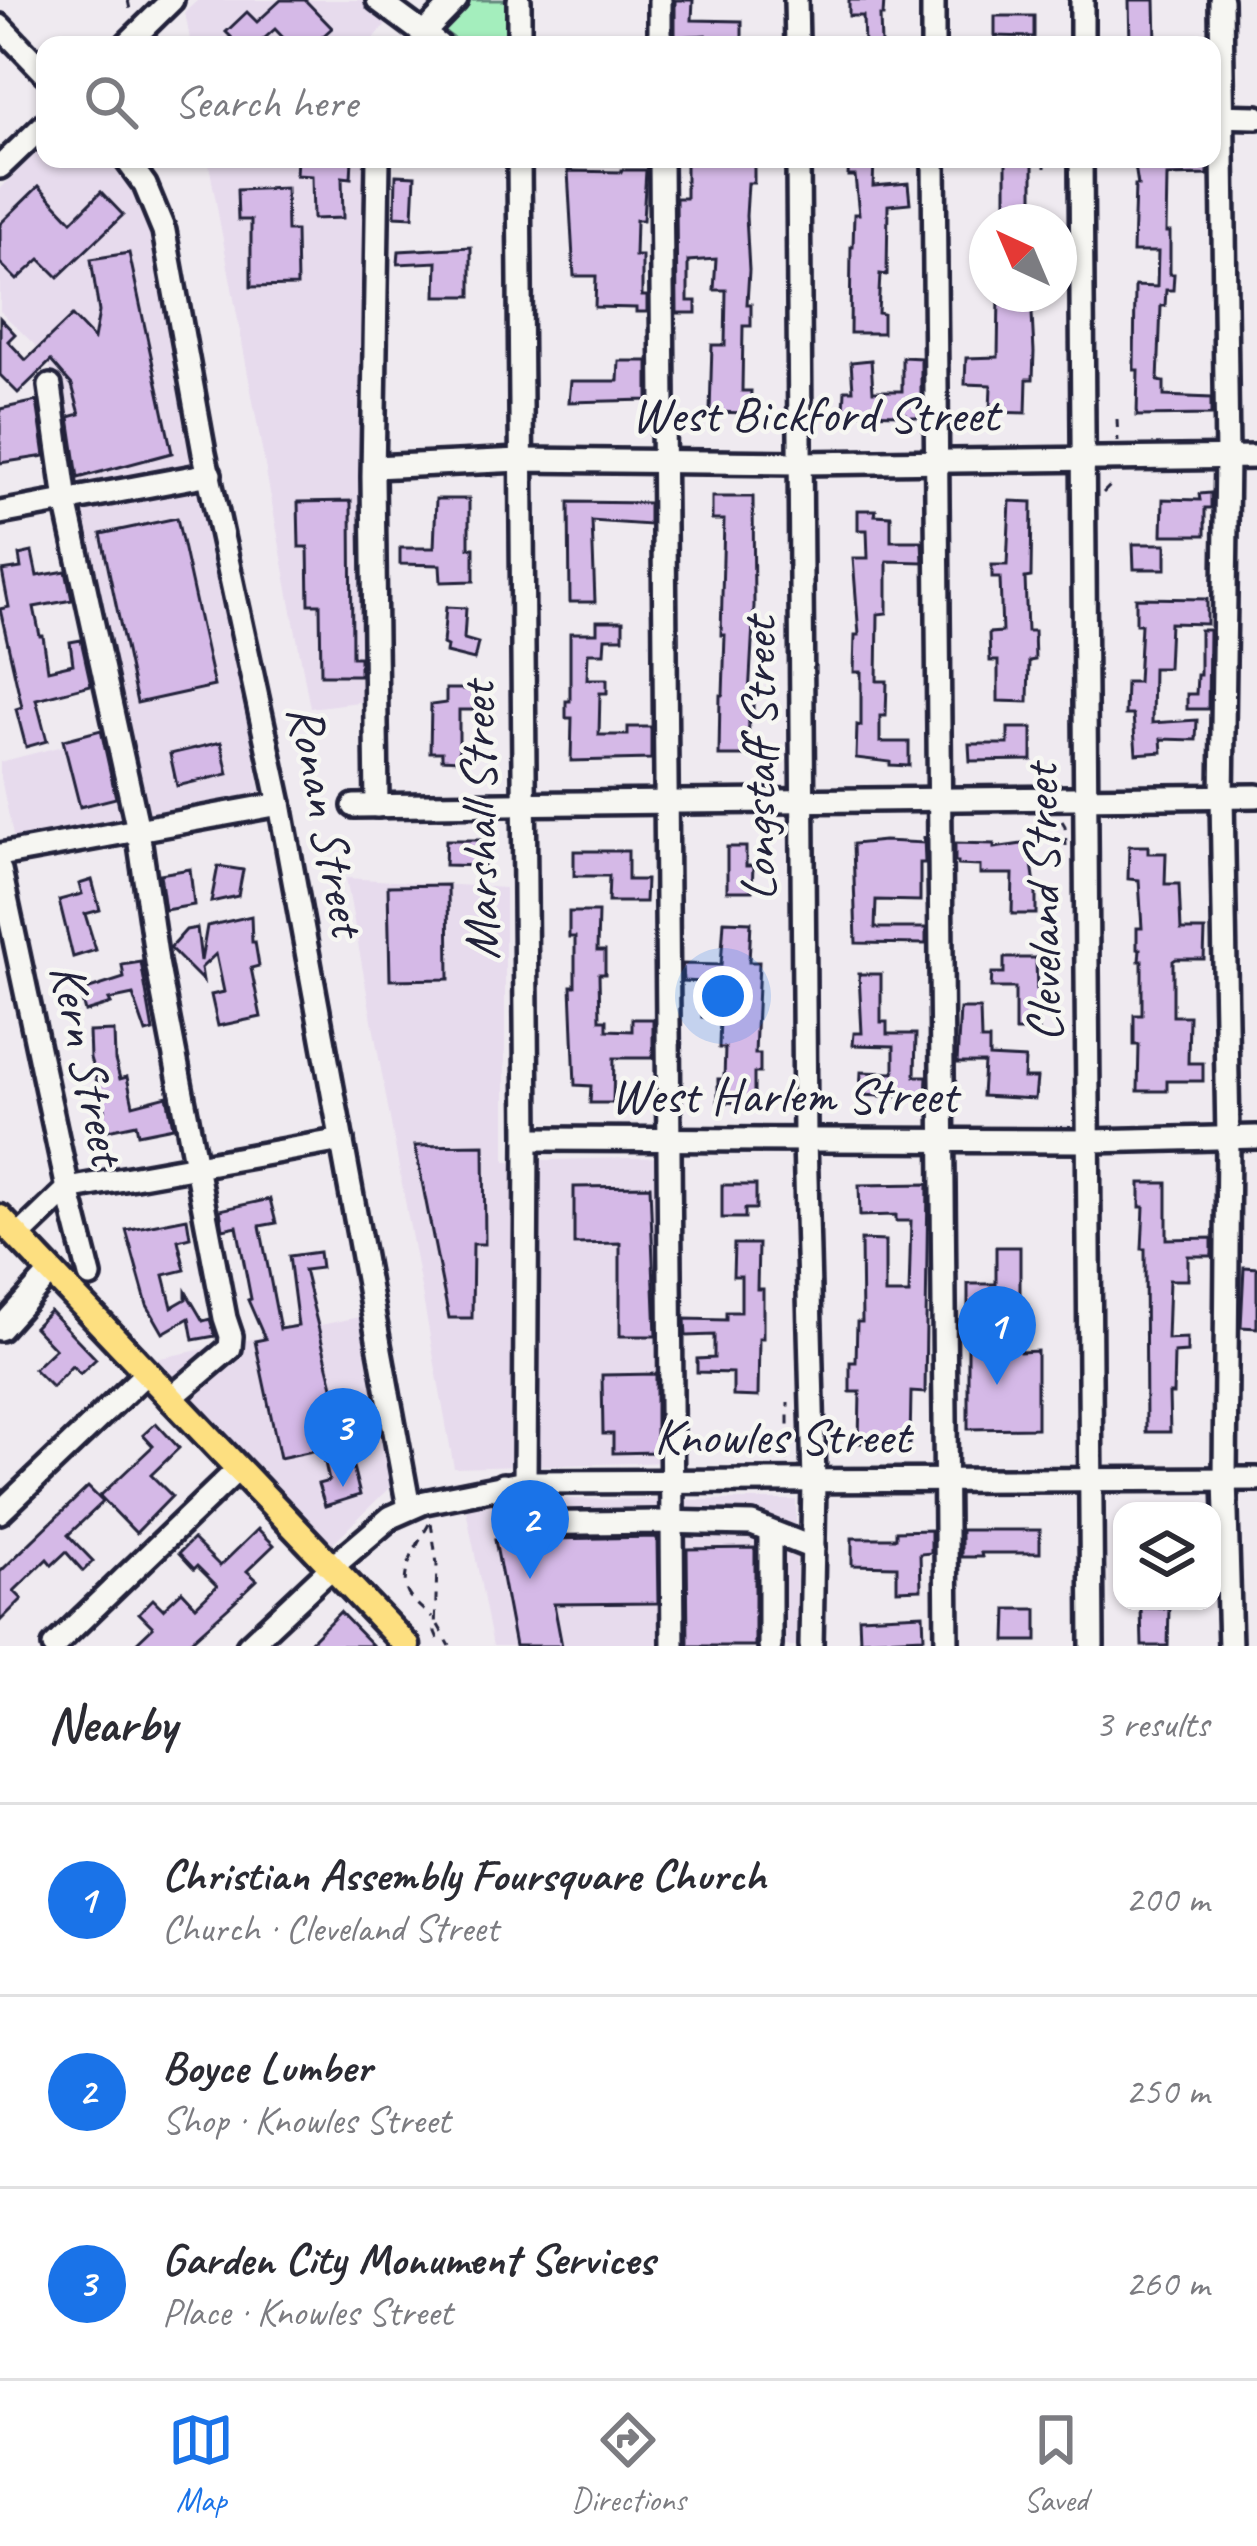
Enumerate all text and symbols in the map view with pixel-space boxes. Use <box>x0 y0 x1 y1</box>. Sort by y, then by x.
search box <box>36 36 1221 168</box>
icon: search <box>78 69 144 135</box>
text: Search here <box>174 74 357 131</box>
north arrow <box>969 204 1077 312</box>
street label: West Bickford Street <box>631 382 1004 446</box>
street label: Longstaff Street <box>726 612 790 901</box>
street label: Marshall Street <box>444 676 513 961</box>
street label: Ronan Street <box>273 699 382 946</box>
street label: Cleveland Street <box>1007 758 1076 1042</box>
street label: Kern Street <box>36 958 142 1175</box>
your location <box>693 966 753 1026</box>
street label: West Harlem Street <box>611 1063 963 1127</box>
pin: 1 <box>958 1286 1036 1385</box>
pin: 3 <box>304 1388 382 1487</box>
street label: Knowles Street <box>654 1404 915 1468</box>
pin: 2 <box>491 1480 569 1579</box>
map controls <box>1113 1502 1221 1610</box>
button: layers <box>1113 1502 1221 1610</box>
text: Nearby <box>48 1692 176 1756</box>
text: 3 results <box>1095 1700 1209 1749</box>
text: Christian Assembly Foursquare Church <box>162 1847 766 1904</box>
text: 1 <box>78 1875 96 1924</box>
text: 200 m <box>1125 1875 1209 1924</box>
text: Church · Cleveland Street <box>162 1904 498 1953</box>
text: Boyce Lumber <box>162 2039 371 2096</box>
text: 2 <box>78 2067 96 2116</box>
text: 250 m <box>1125 2067 1209 2116</box>
text: Shop · Knowles Street <box>162 2096 450 2145</box>
text: Garden City Monument Services <box>162 2231 654 2288</box>
text: 3 <box>78 2259 96 2308</box>
text: 260 m <box>1125 2259 1209 2308</box>
text: Place · Knowles Street <box>162 2288 452 2337</box>
tab: Map <box>168 2407 234 2521</box>
tab: Directions <box>571 2407 686 2521</box>
tab: Saved <box>1023 2407 1089 2521</box>

